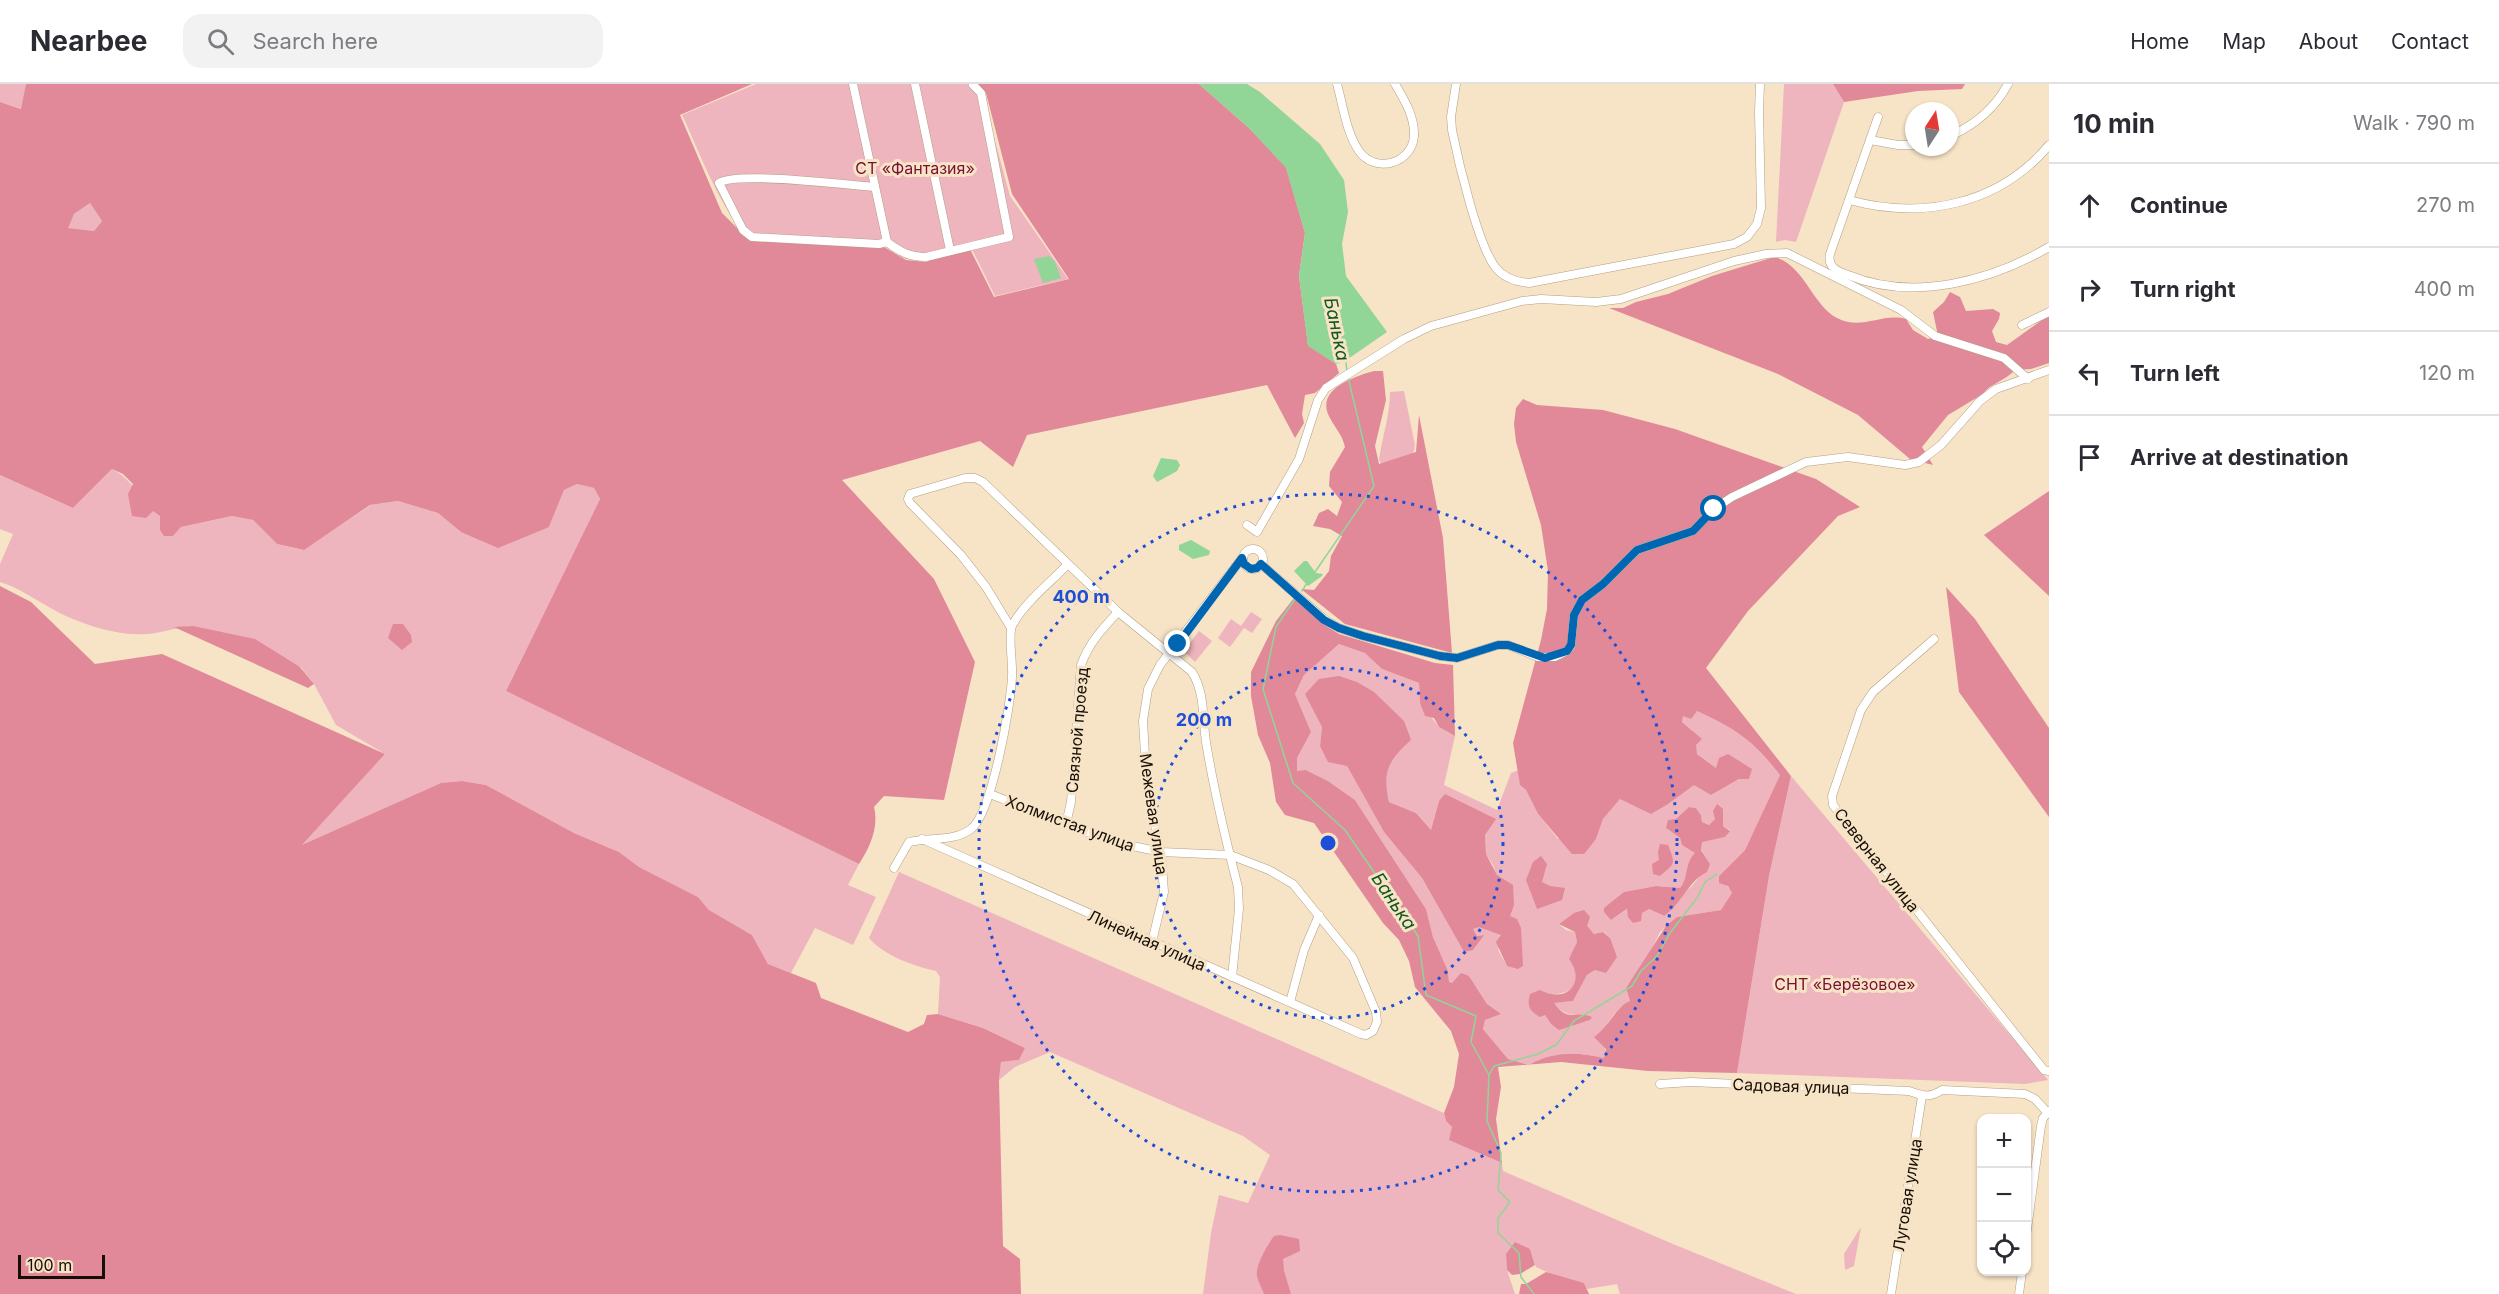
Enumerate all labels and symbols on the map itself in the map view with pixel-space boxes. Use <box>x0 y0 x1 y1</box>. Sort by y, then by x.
north arrow <box>1905 102 1959 156</box>
park label: СТ «Фантазия» <box>855 158 975 178</box>
water label: Банька <box>1320 295 1354 363</box>
route start <box>1700 495 1726 521</box>
text: 400 m <box>1052 586 1110 607</box>
route end <box>1164 630 1190 656</box>
street label: Связной проезд <box>1062 666 1092 794</box>
text: 200 m <box>1176 709 1232 730</box>
street label: Межевая улица <box>1136 752 1172 876</box>
street label: Холмистая улица <box>1003 790 1137 856</box>
street label: Северная улица <box>1830 804 1924 916</box>
centre of rings <box>1318 833 1338 853</box>
water label: Банька <box>1367 869 1421 933</box>
street label: Линейная улица <box>1085 905 1209 975</box>
park label: СНТ «Берёзовое» <box>1774 974 1916 994</box>
street label: Садовая улица <box>1732 1074 1850 1098</box>
street label: Луговая улица <box>1888 1137 1926 1253</box>
scale bar <box>18 1252 105 1280</box>

